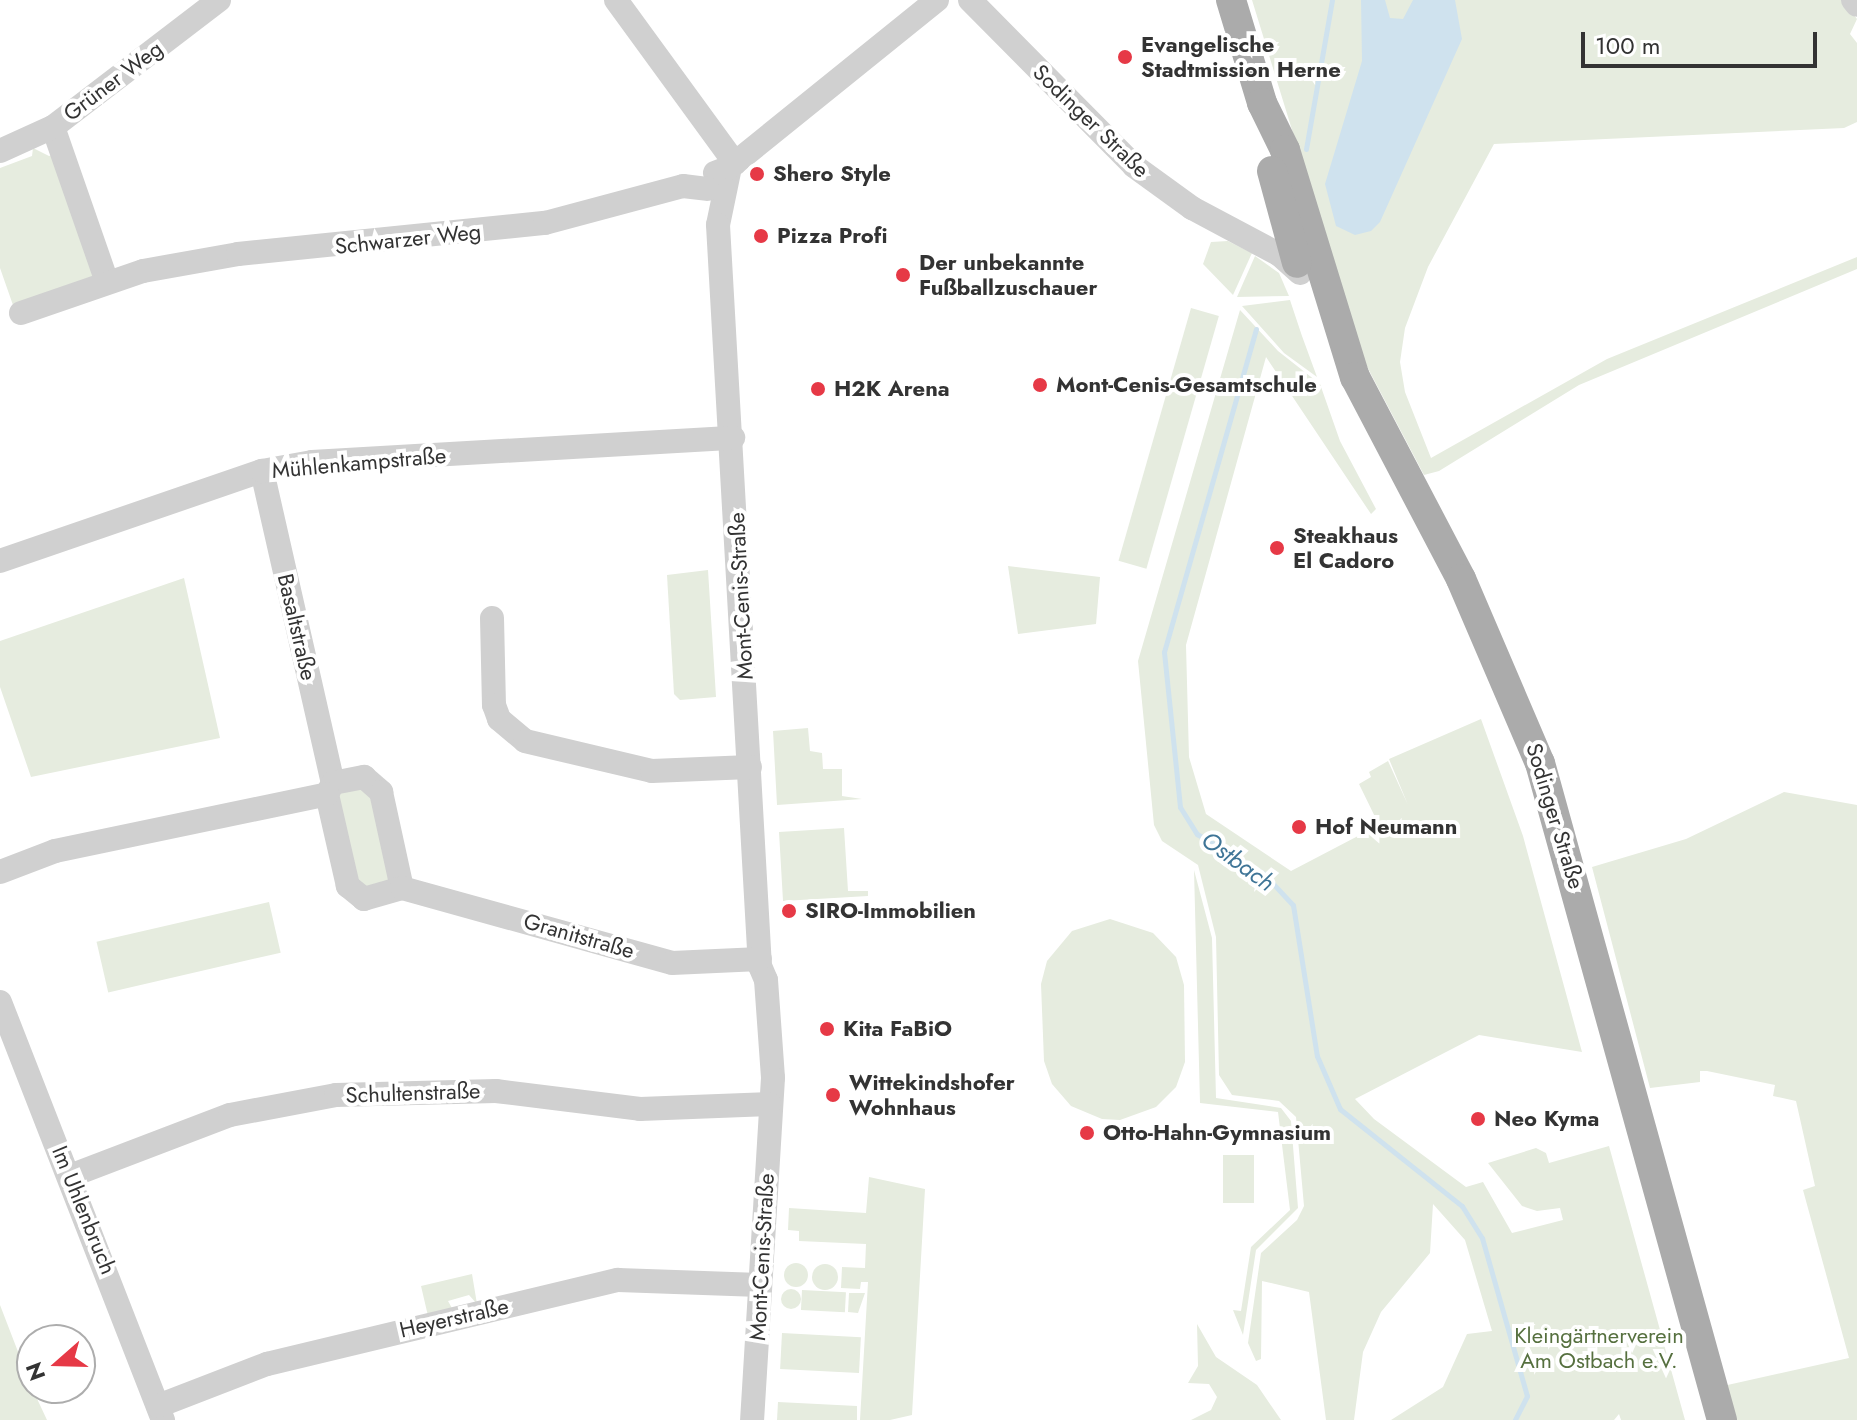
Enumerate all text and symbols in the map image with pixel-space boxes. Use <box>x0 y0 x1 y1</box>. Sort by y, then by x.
scale bar <box>1585 16 1821 66</box>
text: 100 m <box>1595 28 1661 63</box>
place label: Evangelische Stadtmission Herne <box>1141 31 1341 82</box>
street label: Grüner Weg <box>58 35 168 127</box>
marker: Evangelische Stadtmission Herne <box>1116 48 1134 66</box>
street label: Sodinger Straße <box>1027 59 1155 183</box>
place label: Shero Style <box>773 161 891 187</box>
marker: Shero Style <box>748 165 766 183</box>
street label: Schwarzer Weg <box>334 218 482 260</box>
place label: Pizza Profi <box>777 223 887 249</box>
marker: Pizza Profi <box>752 227 770 245</box>
place label: Der unbekannte Fußballzuschauer <box>919 249 1097 300</box>
marker: Der unbekannte Fußballzuschauer <box>894 266 912 284</box>
place label: Mont-Cenis-Gesamtschule <box>1056 372 1317 398</box>
place label: H2K Arena <box>834 376 950 402</box>
marker: Mont-Cenis-Gesamtschule <box>1031 376 1049 394</box>
marker: H2K Arena <box>809 380 827 398</box>
street label: Mühlenkampstraße <box>271 442 447 484</box>
street label: Mont-Cenis-Straße <box>723 512 759 680</box>
place label: Steakhaus El Cadoro <box>1293 522 1398 574</box>
marker: Steakhaus El Cadoro <box>1268 539 1286 557</box>
street label: Basaltstraße <box>272 571 322 683</box>
street label: Sodinger Straße <box>1520 740 1590 892</box>
place label: Hof Neumann <box>1315 814 1457 840</box>
marker: Hof Neumann <box>1290 818 1308 836</box>
water label: Ostbach <box>1196 825 1280 897</box>
place label: SIRO-Immobilien <box>805 898 976 924</box>
marker: SIRO-Immobilien <box>780 902 798 920</box>
street label: Granitstraße <box>521 908 637 964</box>
place label: Kita FaBiO <box>843 1016 952 1042</box>
marker: Kita FaBiO <box>818 1020 836 1038</box>
place label: Wittekindshofer Wohnhaus <box>849 1069 1015 1120</box>
street label: Schultenstraße <box>345 1077 481 1109</box>
marker: Wittekindshofer Wohnhaus <box>824 1086 842 1104</box>
place label: Neo Kyma <box>1494 1106 1599 1132</box>
marker: Neo Kyma <box>1469 1110 1487 1128</box>
place label: Otto-Hahn-Gymnasium <box>1103 1120 1331 1146</box>
marker: Otto-Hahn-Gymnasium <box>1078 1124 1096 1142</box>
street label: Im Uhlenbruch <box>46 1142 122 1278</box>
street label: Mont-Cenis-Straße <box>744 1173 780 1341</box>
street label: Heyerstraße <box>397 1293 511 1343</box>
park label: Kleingärtnerverein Am Ostbach e.V. <box>1514 1322 1684 1374</box>
north arrow <box>16 1324 96 1404</box>
text: N <box>17 1358 53 1385</box>

